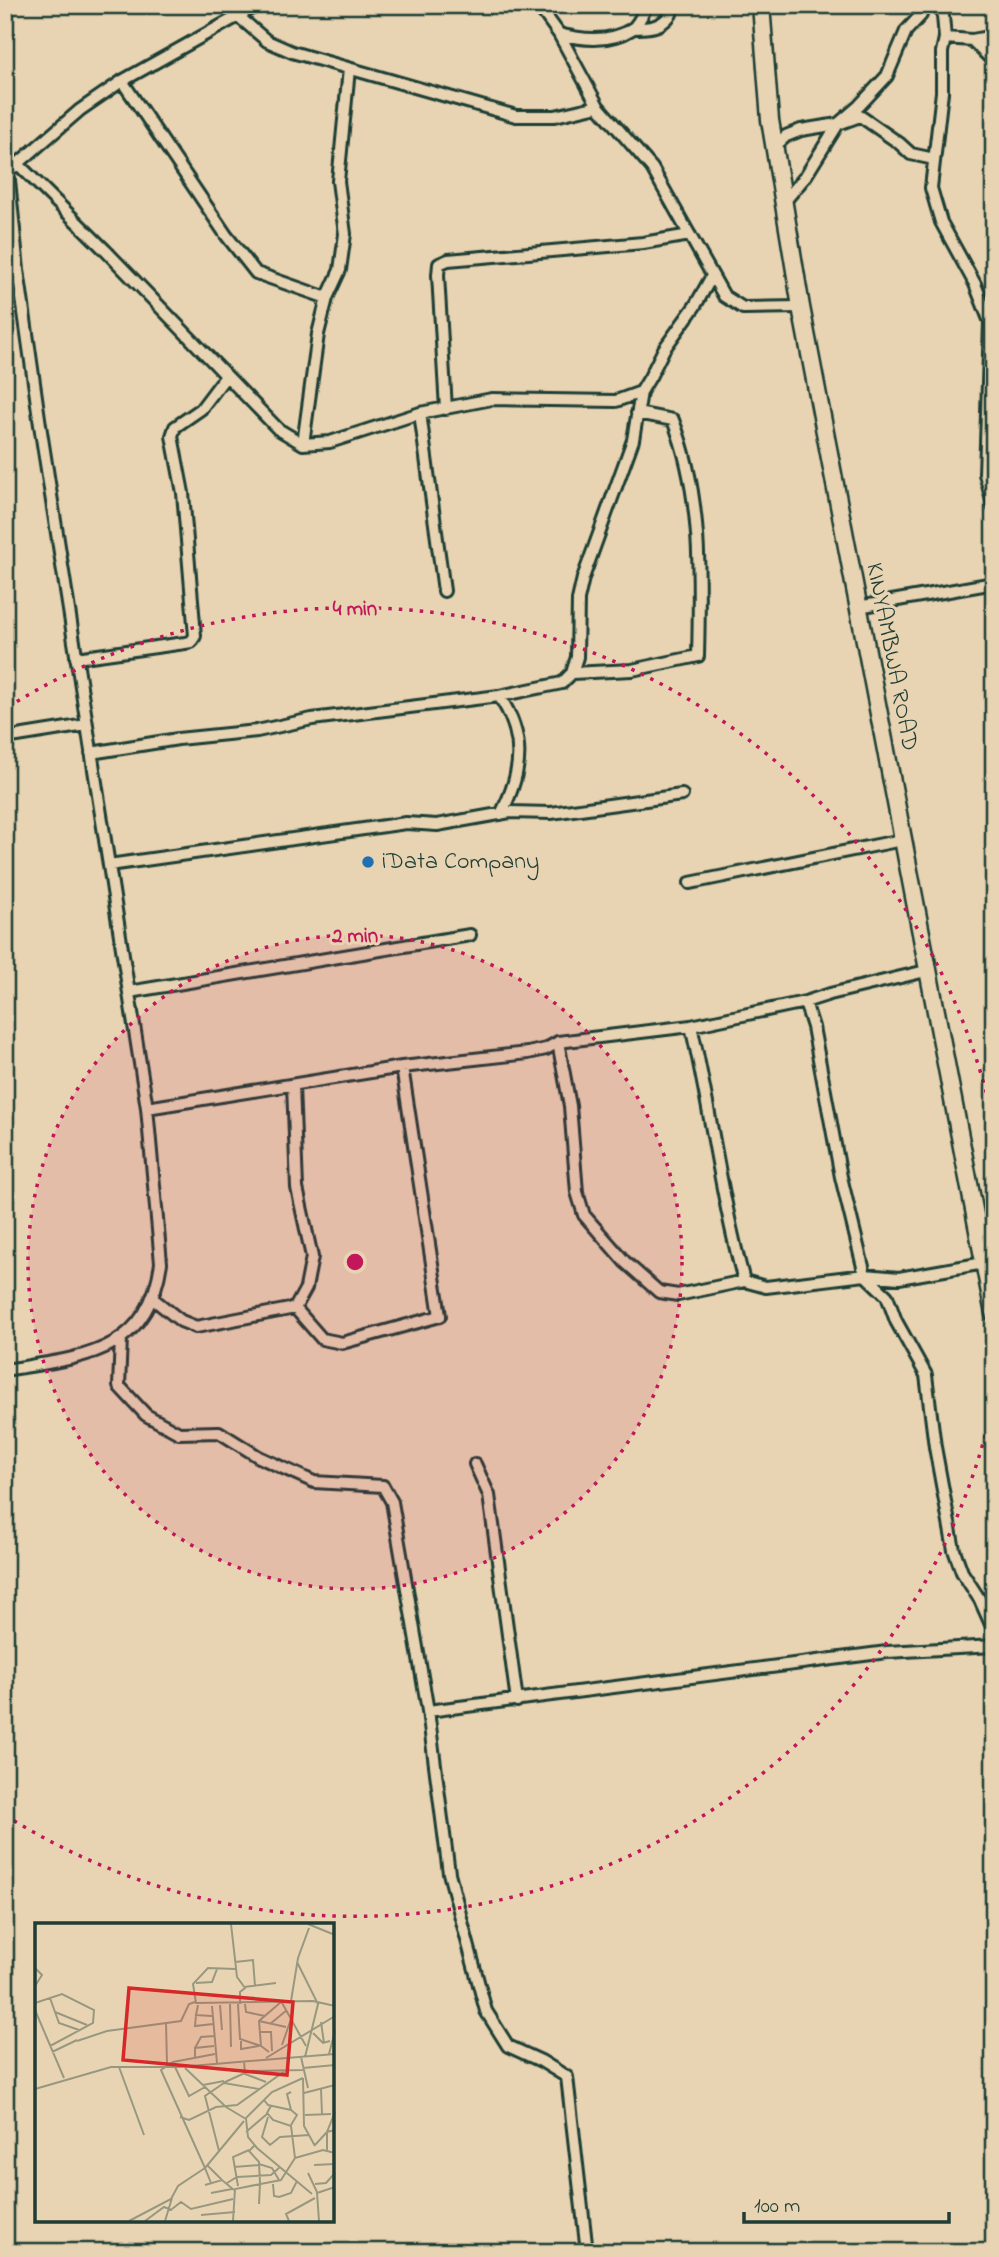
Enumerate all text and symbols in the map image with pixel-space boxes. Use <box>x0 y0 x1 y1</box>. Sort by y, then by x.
street label: KINYAMBWA ROAD <box>856 560 926 754</box>
text: 4 min <box>333 595 377 625</box>
place label: iData Company <box>382 845 539 881</box>
marker: iData Company <box>360 854 376 870</box>
text: 2 min <box>331 922 378 952</box>
centre of rings <box>343 1250 367 1274</box>
inset map <box>35 1923 334 2222</box>
scale bar <box>744 2180 948 2224</box>
text: 100 m <box>754 2192 800 2222</box>

